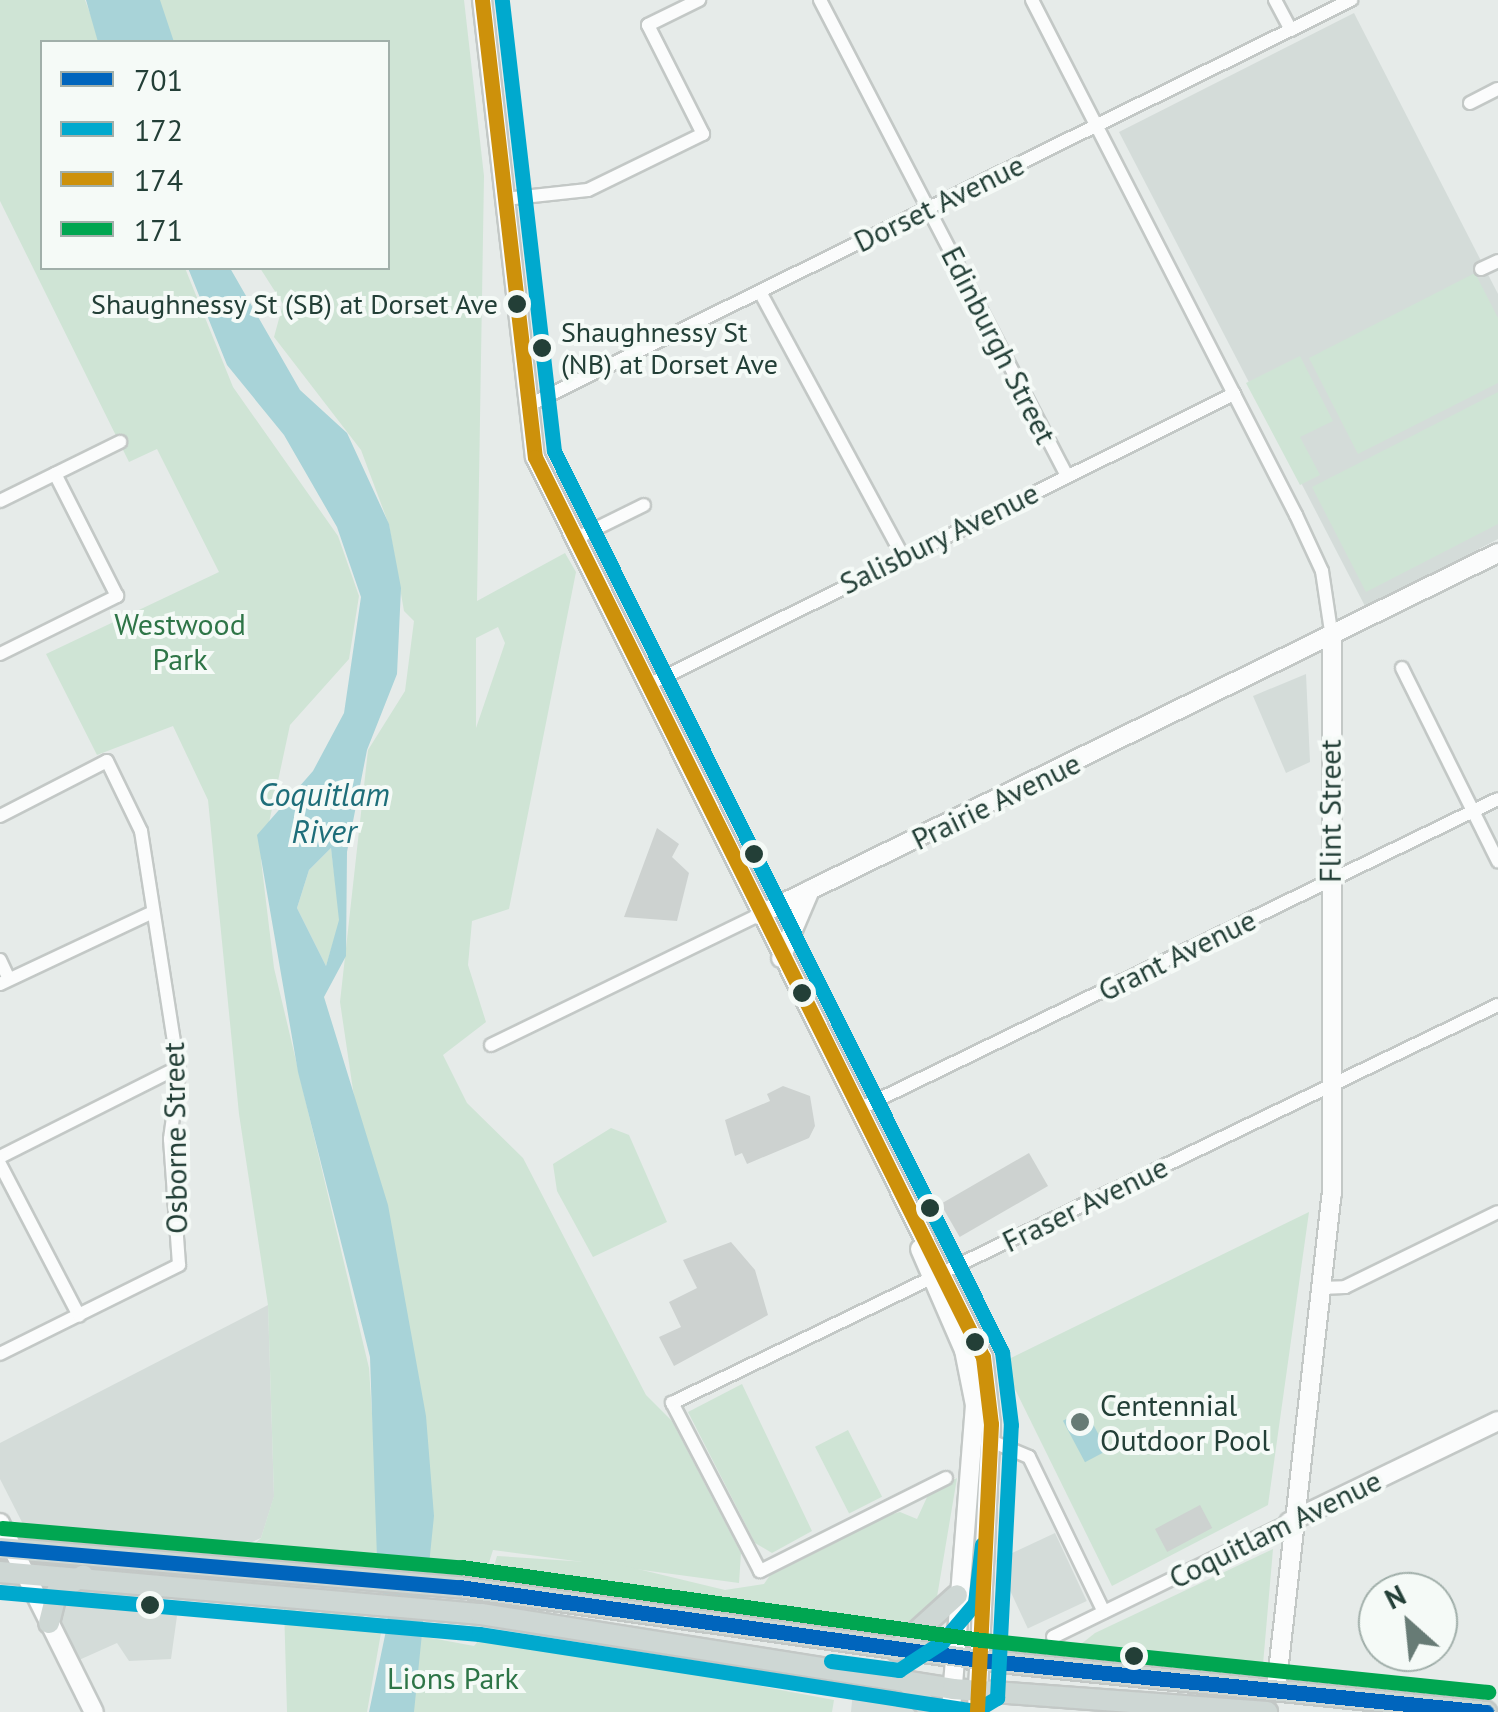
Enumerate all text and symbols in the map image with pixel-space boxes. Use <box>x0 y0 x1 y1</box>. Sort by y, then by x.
legend <box>40 40 390 270</box>
text: 701 <box>134 60 183 99</box>
text: 172 <box>134 110 183 149</box>
street label: Dorset Avenue <box>848 146 1030 260</box>
text: 174 <box>134 160 183 199</box>
text: 171 <box>134 210 183 249</box>
street label: Edinburgh Street <box>934 240 1064 450</box>
place label: Shaughnessy St (SB) at Dorset Ave <box>89 287 498 321</box>
marker: Shaughnessy St (SB) at Dorset Ave <box>507 294 527 314</box>
place label: Shaughnessy St (NB) at Dorset Ave <box>561 315 779 381</box>
marker: Shaughnessy St (NB) at Dorset Ave <box>532 338 552 358</box>
street label: Salisbury Avenue <box>833 474 1045 602</box>
park label: Westwood Park <box>114 606 246 676</box>
street label: Flint Street <box>1312 739 1348 883</box>
street label: Prairie Avenue <box>905 744 1087 858</box>
water label: Coquitlam River <box>258 776 390 851</box>
unlabelled marker <box>744 844 764 864</box>
street label: Grant Avenue <box>1092 901 1262 1009</box>
unlabelled marker <box>792 983 812 1003</box>
street label: Osborne Street <box>155 1042 195 1234</box>
street label: Fraser Avenue <box>996 1148 1174 1260</box>
unlabelled marker <box>920 1198 940 1218</box>
unlabelled marker <box>965 1332 985 1352</box>
place label: Centennial Outdoor Pool <box>1100 1387 1270 1458</box>
marker: Centennial Outdoor Pool <box>1069 1411 1091 1433</box>
street label: Coquitlam Avenue <box>1163 1462 1387 1596</box>
north arrow <box>1358 1572 1458 1672</box>
text: N <box>1378 1576 1412 1617</box>
unlabelled marker <box>140 1595 160 1615</box>
unlabelled marker <box>1124 1646 1144 1666</box>
park label: Lions Park <box>387 1660 519 1696</box>

